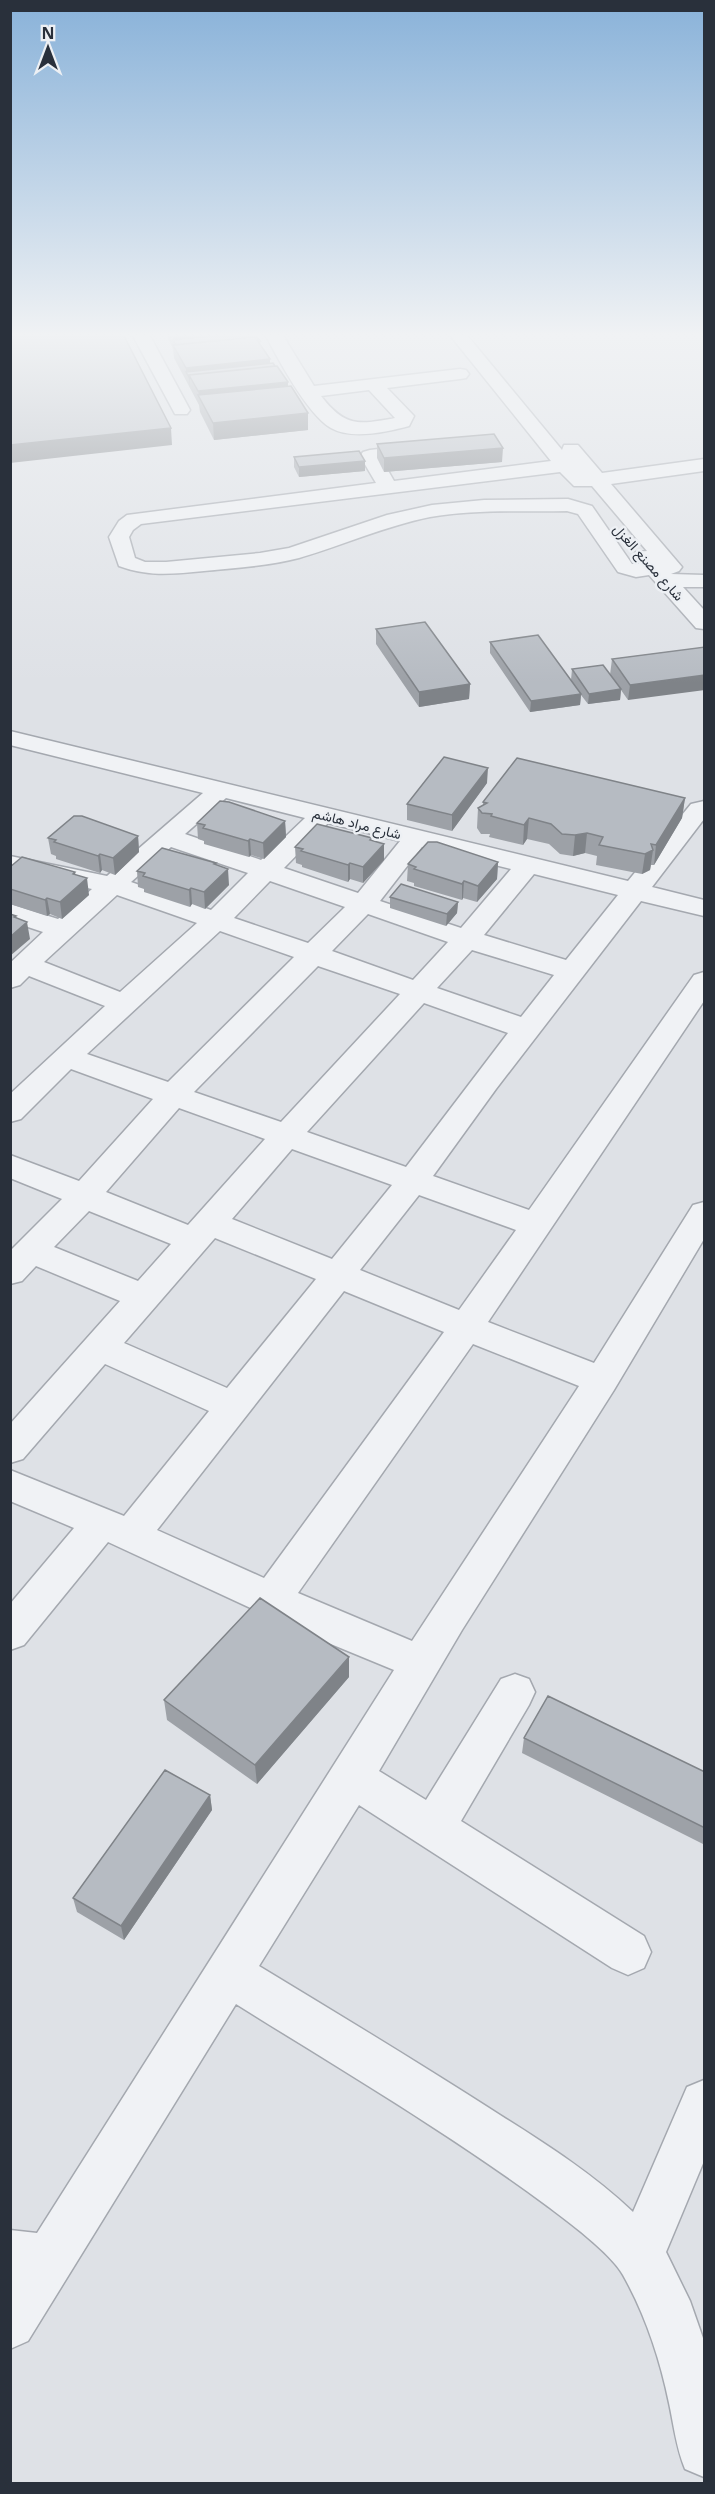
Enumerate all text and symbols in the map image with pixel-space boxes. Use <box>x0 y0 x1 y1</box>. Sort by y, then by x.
north arrow <box>18 18 78 78</box>
text: N <box>41 22 55 44</box>
street label: شارع مصنع الغزل <box>608 519 689 606</box>
street label: شارع مراد هاشم <box>310 803 403 845</box>

